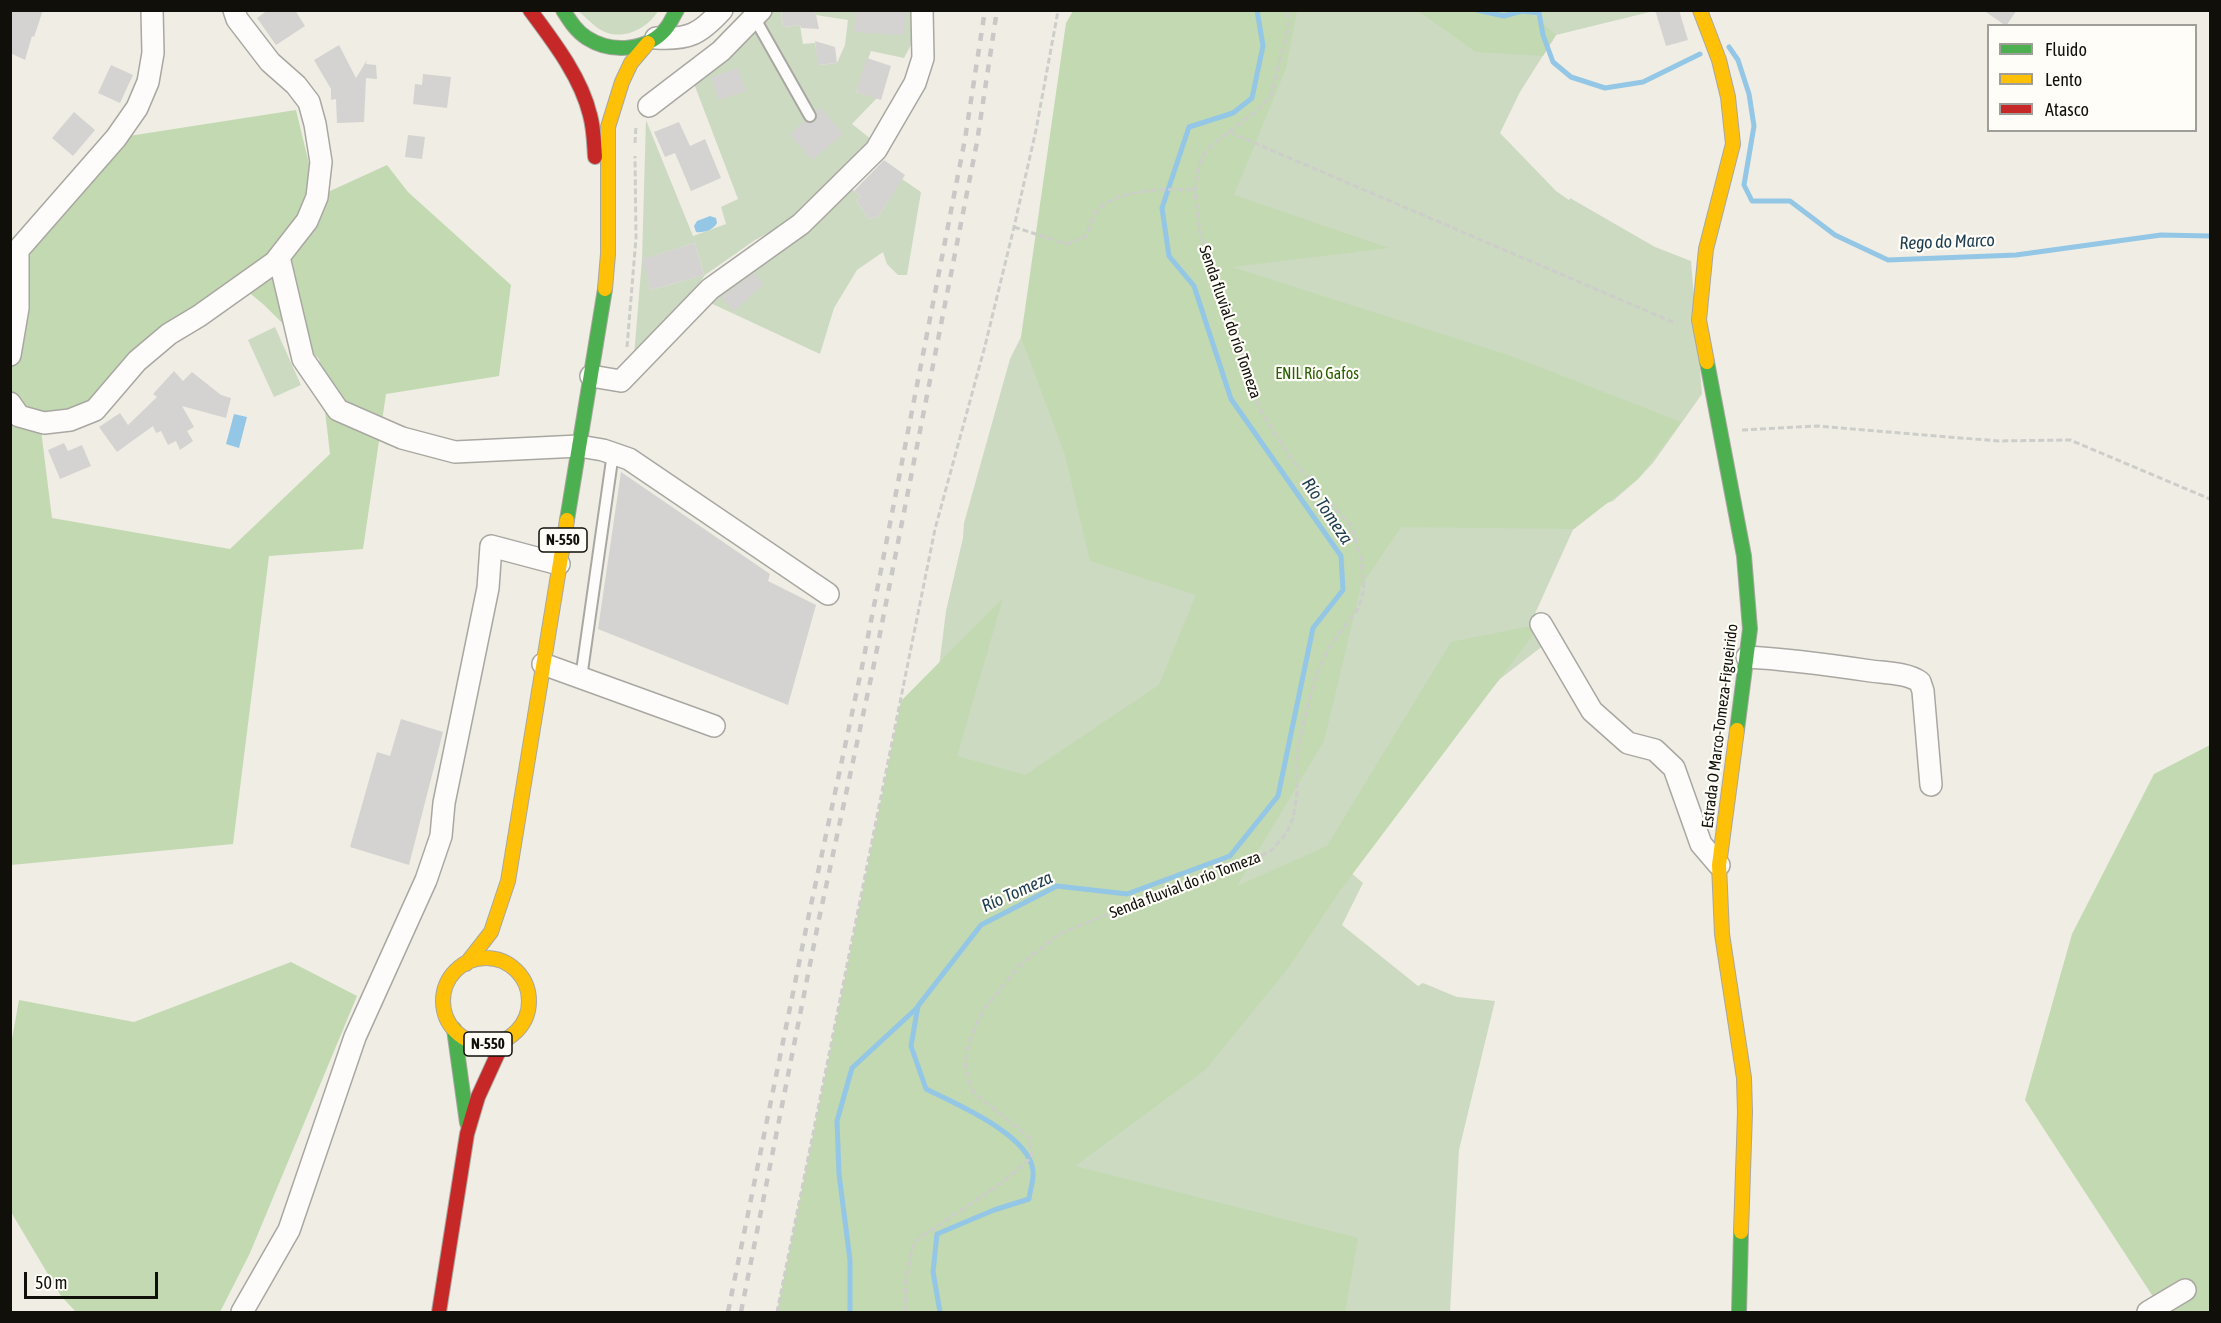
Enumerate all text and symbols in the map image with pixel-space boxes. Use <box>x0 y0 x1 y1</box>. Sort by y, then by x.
legend <box>1987 24 2197 132</box>
text: Fluido <box>2045 39 2087 60</box>
text: Lento <box>2045 69 2082 90</box>
text: Atasco <box>2045 99 2089 120</box>
water label: Rego do Marco <box>1899 230 1995 254</box>
street label: Senda fluvial do río Tomeza <box>1195 243 1265 401</box>
park label: ENIL Río Gafos <box>1275 364 1359 384</box>
water label: Río Tomeza <box>1297 474 1357 548</box>
road number: N-550 <box>539 528 587 552</box>
street label: Estrada O Marco-Tomeza-Figueirido <box>1698 623 1742 829</box>
street label: Senda fluvial do río Tomeza <box>1107 847 1263 923</box>
water label: Río Tomeza <box>978 867 1056 917</box>
road number: N-550 <box>464 1032 512 1056</box>
scale bar <box>27 1260 160 1298</box>
text: 50 m <box>35 1272 67 1293</box>

